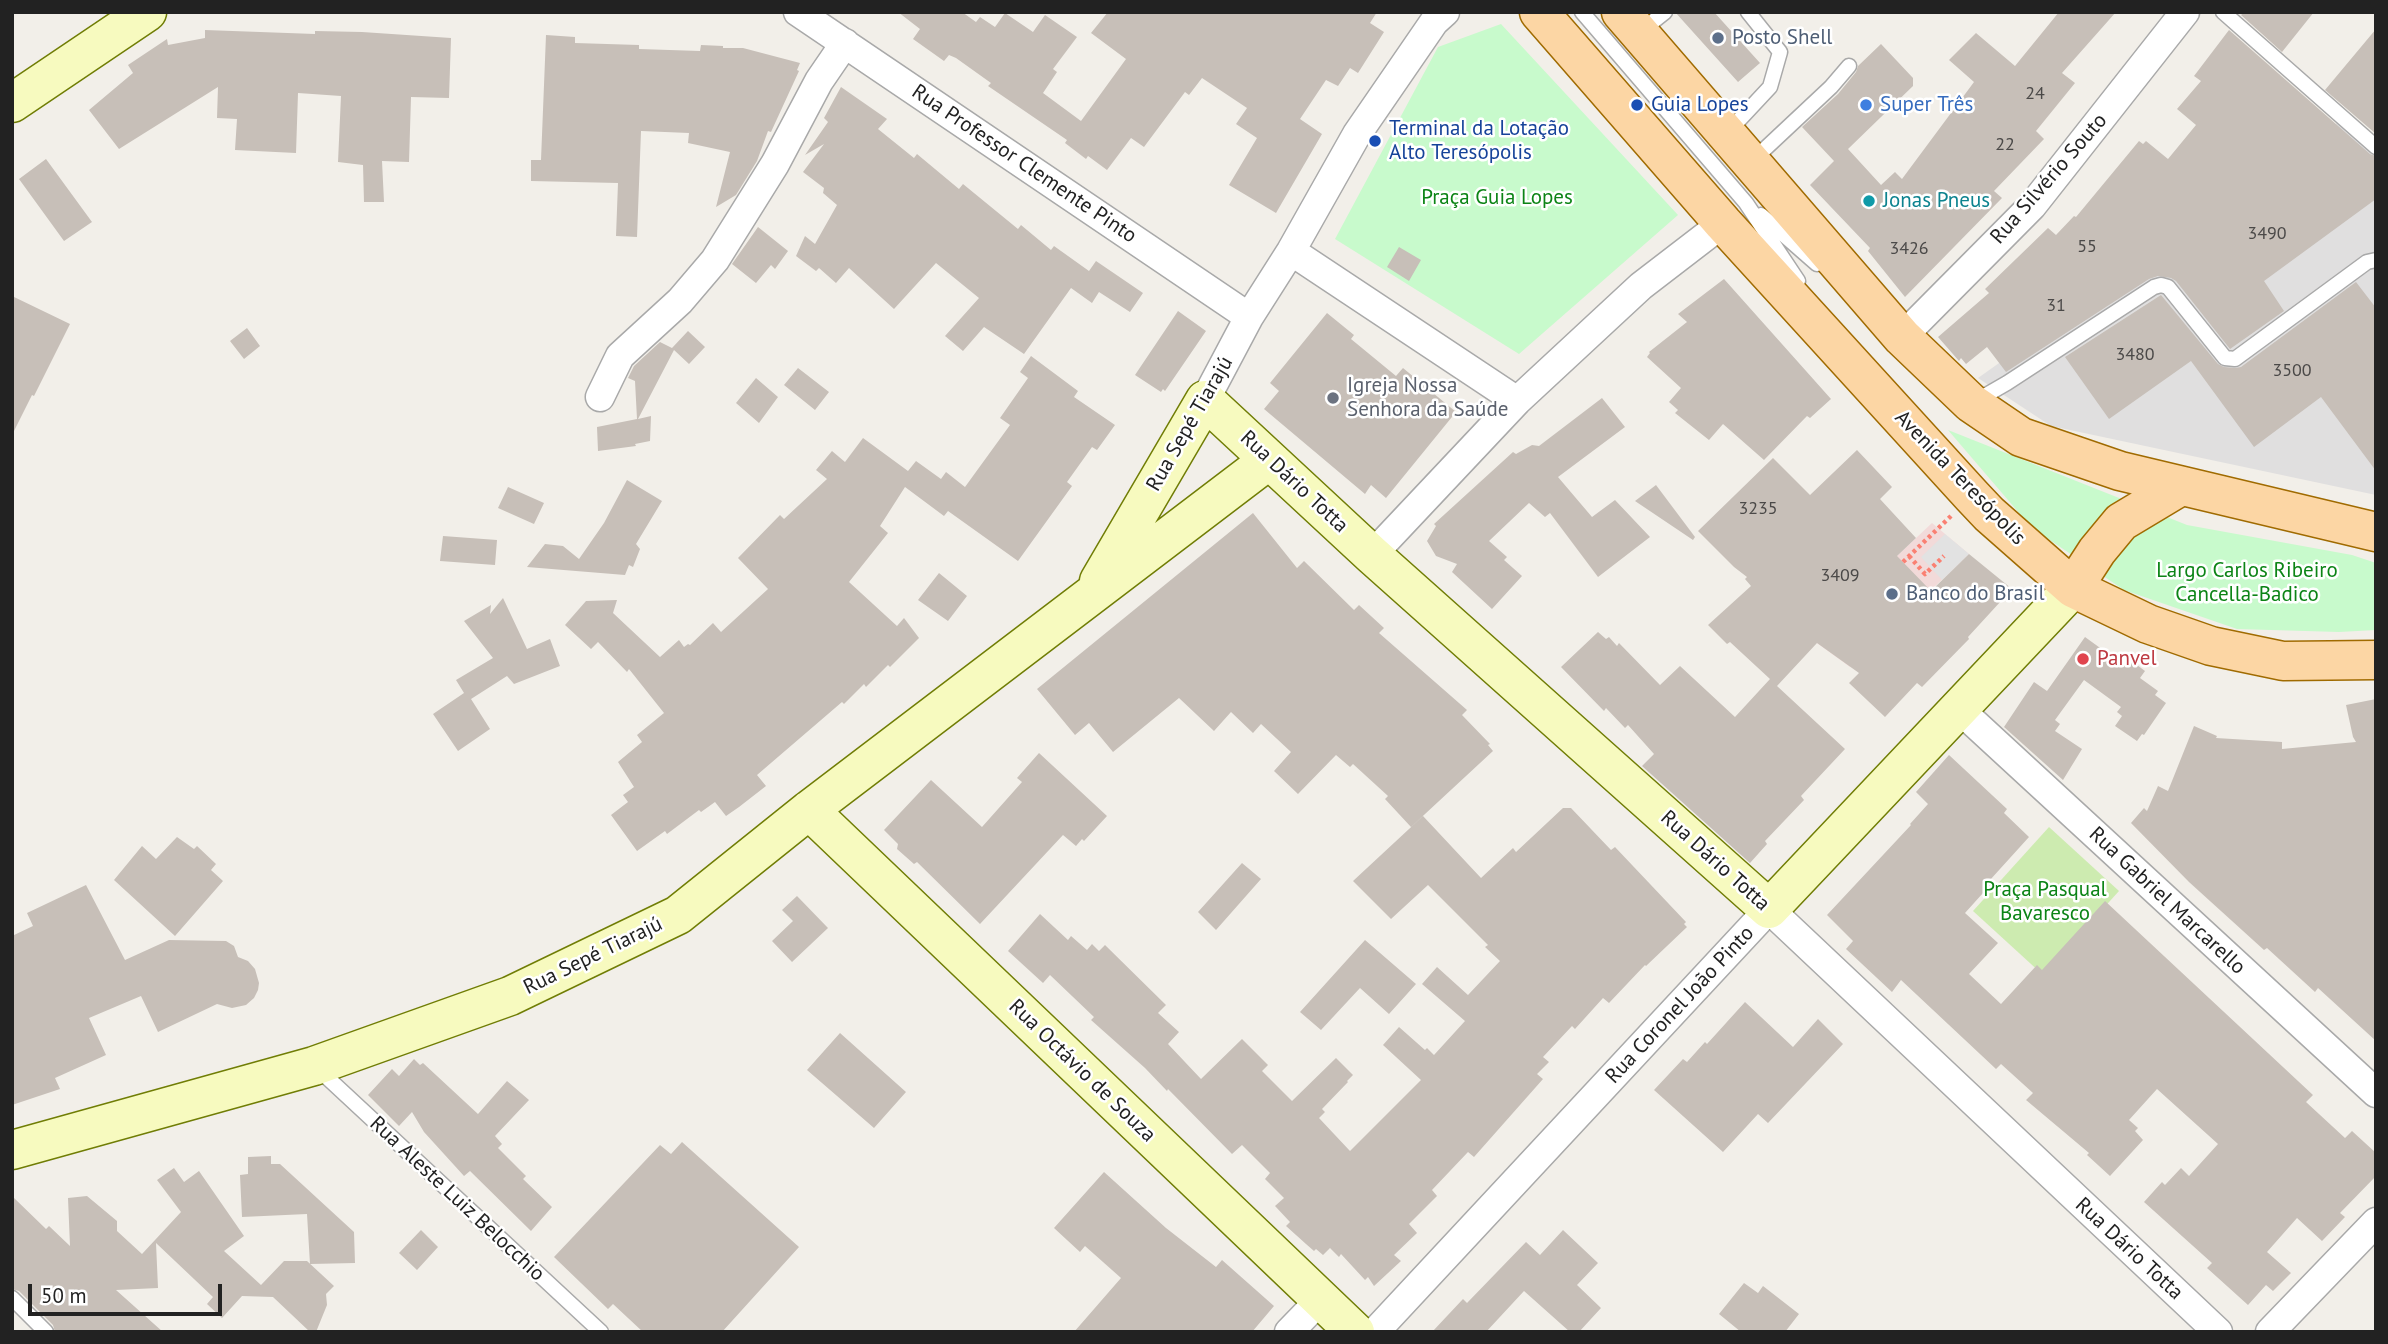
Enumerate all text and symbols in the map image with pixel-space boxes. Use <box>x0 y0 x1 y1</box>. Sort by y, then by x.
place label: Posto Shell <box>1732 25 1832 51</box>
marker: Posto Shell <box>1710 30 1726 46</box>
street label: Rua Professor Clemente Pinto <box>907 79 1141 249</box>
house number: 24 <box>2025 83 2045 105</box>
place label: Guia Lopes <box>1651 92 1749 118</box>
place label: Super Três <box>1880 92 1973 118</box>
marker: Guia Lopes <box>1629 97 1645 113</box>
marker: Super Três <box>1858 97 1874 113</box>
street label: Rua Silvério Souto <box>1985 109 2113 249</box>
place label: Terminal da Lotação Alto Teresópolis <box>1389 116 1569 166</box>
marker: Terminal da Lotação Alto Teresópolis <box>1367 133 1383 149</box>
house number: 22 <box>1995 134 2015 156</box>
park label: Praça Guia Lopes <box>1421 185 1573 211</box>
place label: Jonas Pneus <box>1883 188 1990 214</box>
marker: Jonas Pneus <box>1861 193 1877 209</box>
house number: 3490 <box>2247 223 2287 245</box>
house number: 55 <box>2077 236 2097 258</box>
house number: 3426 <box>1889 238 1929 260</box>
house number: 31 <box>2046 295 2066 317</box>
house number: 3480 <box>2115 344 2155 366</box>
street label: Rua Sepé Tiarajú <box>1141 352 1239 496</box>
house number: 3500 <box>2272 360 2312 382</box>
place label: Igreja Nossa Senhora da Saúde <box>1347 373 1508 423</box>
marker: Igreja Nossa Senhora da Saúde <box>1325 390 1341 406</box>
street label: Avenida Teresópolis <box>1889 405 2031 551</box>
street label: Rua Dário Totta <box>1235 426 1353 538</box>
house number: 3235 <box>1738 498 1778 520</box>
park label: Largo Carlos Ribeiro Cancella-Badico <box>2156 558 2338 608</box>
house number: 3409 <box>1820 565 1860 587</box>
place label: Banco do Brasil <box>1906 581 2045 607</box>
marker: Banco do Brasil <box>1884 586 1900 602</box>
place label: Panvel <box>2097 646 2157 672</box>
marker: Panvel <box>2075 651 2091 667</box>
street label: Rua Dário Totta <box>1655 805 1775 917</box>
street label: Rua Gabriel Marcarello <box>2084 822 2250 980</box>
park label: Praça Pasqual Bavaresco <box>1983 877 2107 927</box>
street label: Rua Sepé Tiarajú <box>519 912 667 1000</box>
street label: Rua Coronel João Pinto <box>1601 921 1759 1089</box>
street label: Rua Octávio de Souza <box>1003 994 1161 1148</box>
street label: Rua Aleste Luiz Belocchio <box>364 1111 550 1287</box>
street label: Rua Dário Totta <box>2070 1193 2188 1305</box>
scale bar <box>32 1270 226 1314</box>
text: 50 m <box>41 1282 87 1309</box>

